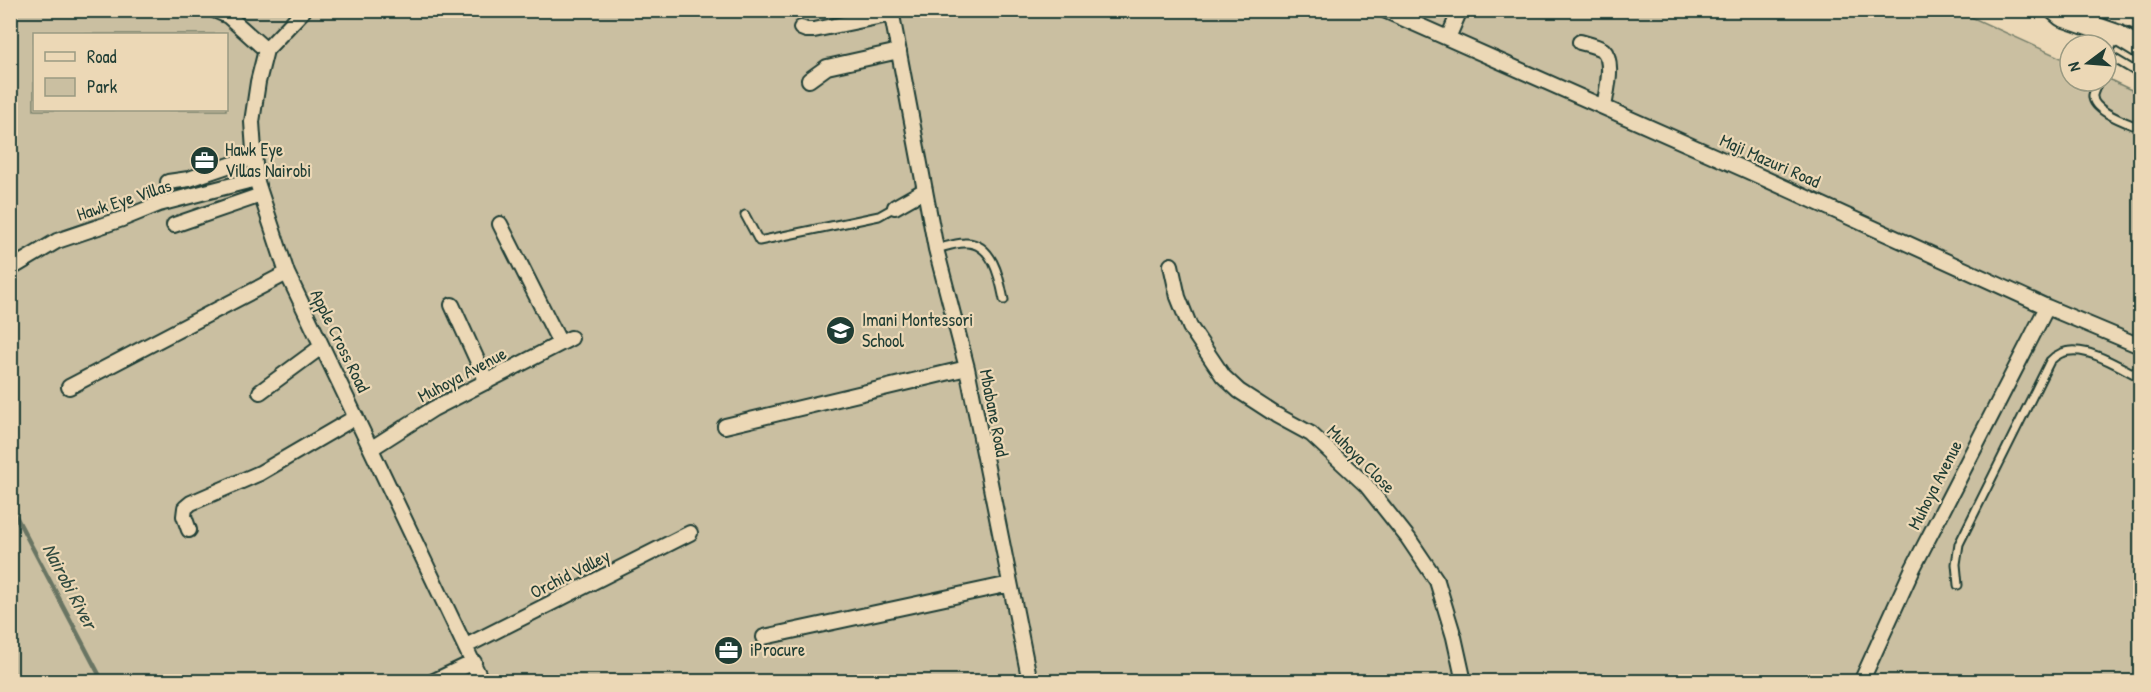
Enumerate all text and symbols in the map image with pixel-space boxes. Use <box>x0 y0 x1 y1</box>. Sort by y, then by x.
legend <box>33 33 228 111</box>
north arrow <box>2058 33 2118 93</box>
text: Road <box>87 44 117 69</box>
text: N <box>2062 60 2085 74</box>
text: Park <box>87 74 118 99</box>
street label: Maji Mazuri Road <box>1716 127 1824 194</box>
place label: Hawk Eye Villas Nairobi <box>225 137 311 183</box>
office icon: Hawk Eye Villas Nairobi <box>188 144 220 176</box>
street label: Hawk Eye Villas <box>73 172 174 227</box>
street label: Apple Cross Road <box>305 285 376 397</box>
place label: Imani Montessori School <box>862 307 973 353</box>
school or university icon: Imani Montessori School <box>825 314 857 346</box>
street label: Muhoya Avenue <box>413 341 511 408</box>
street label: Mbabane Road <box>974 367 1015 459</box>
street label: Muhoya Close <box>1322 419 1401 498</box>
street label: Muhoya Avenue <box>1901 436 1968 534</box>
water label: Nairobi River <box>37 538 105 635</box>
street label: Orchid Valley <box>526 543 614 604</box>
office icon: iProcure <box>713 634 745 666</box>
place label: iProcure <box>750 637 805 662</box>

